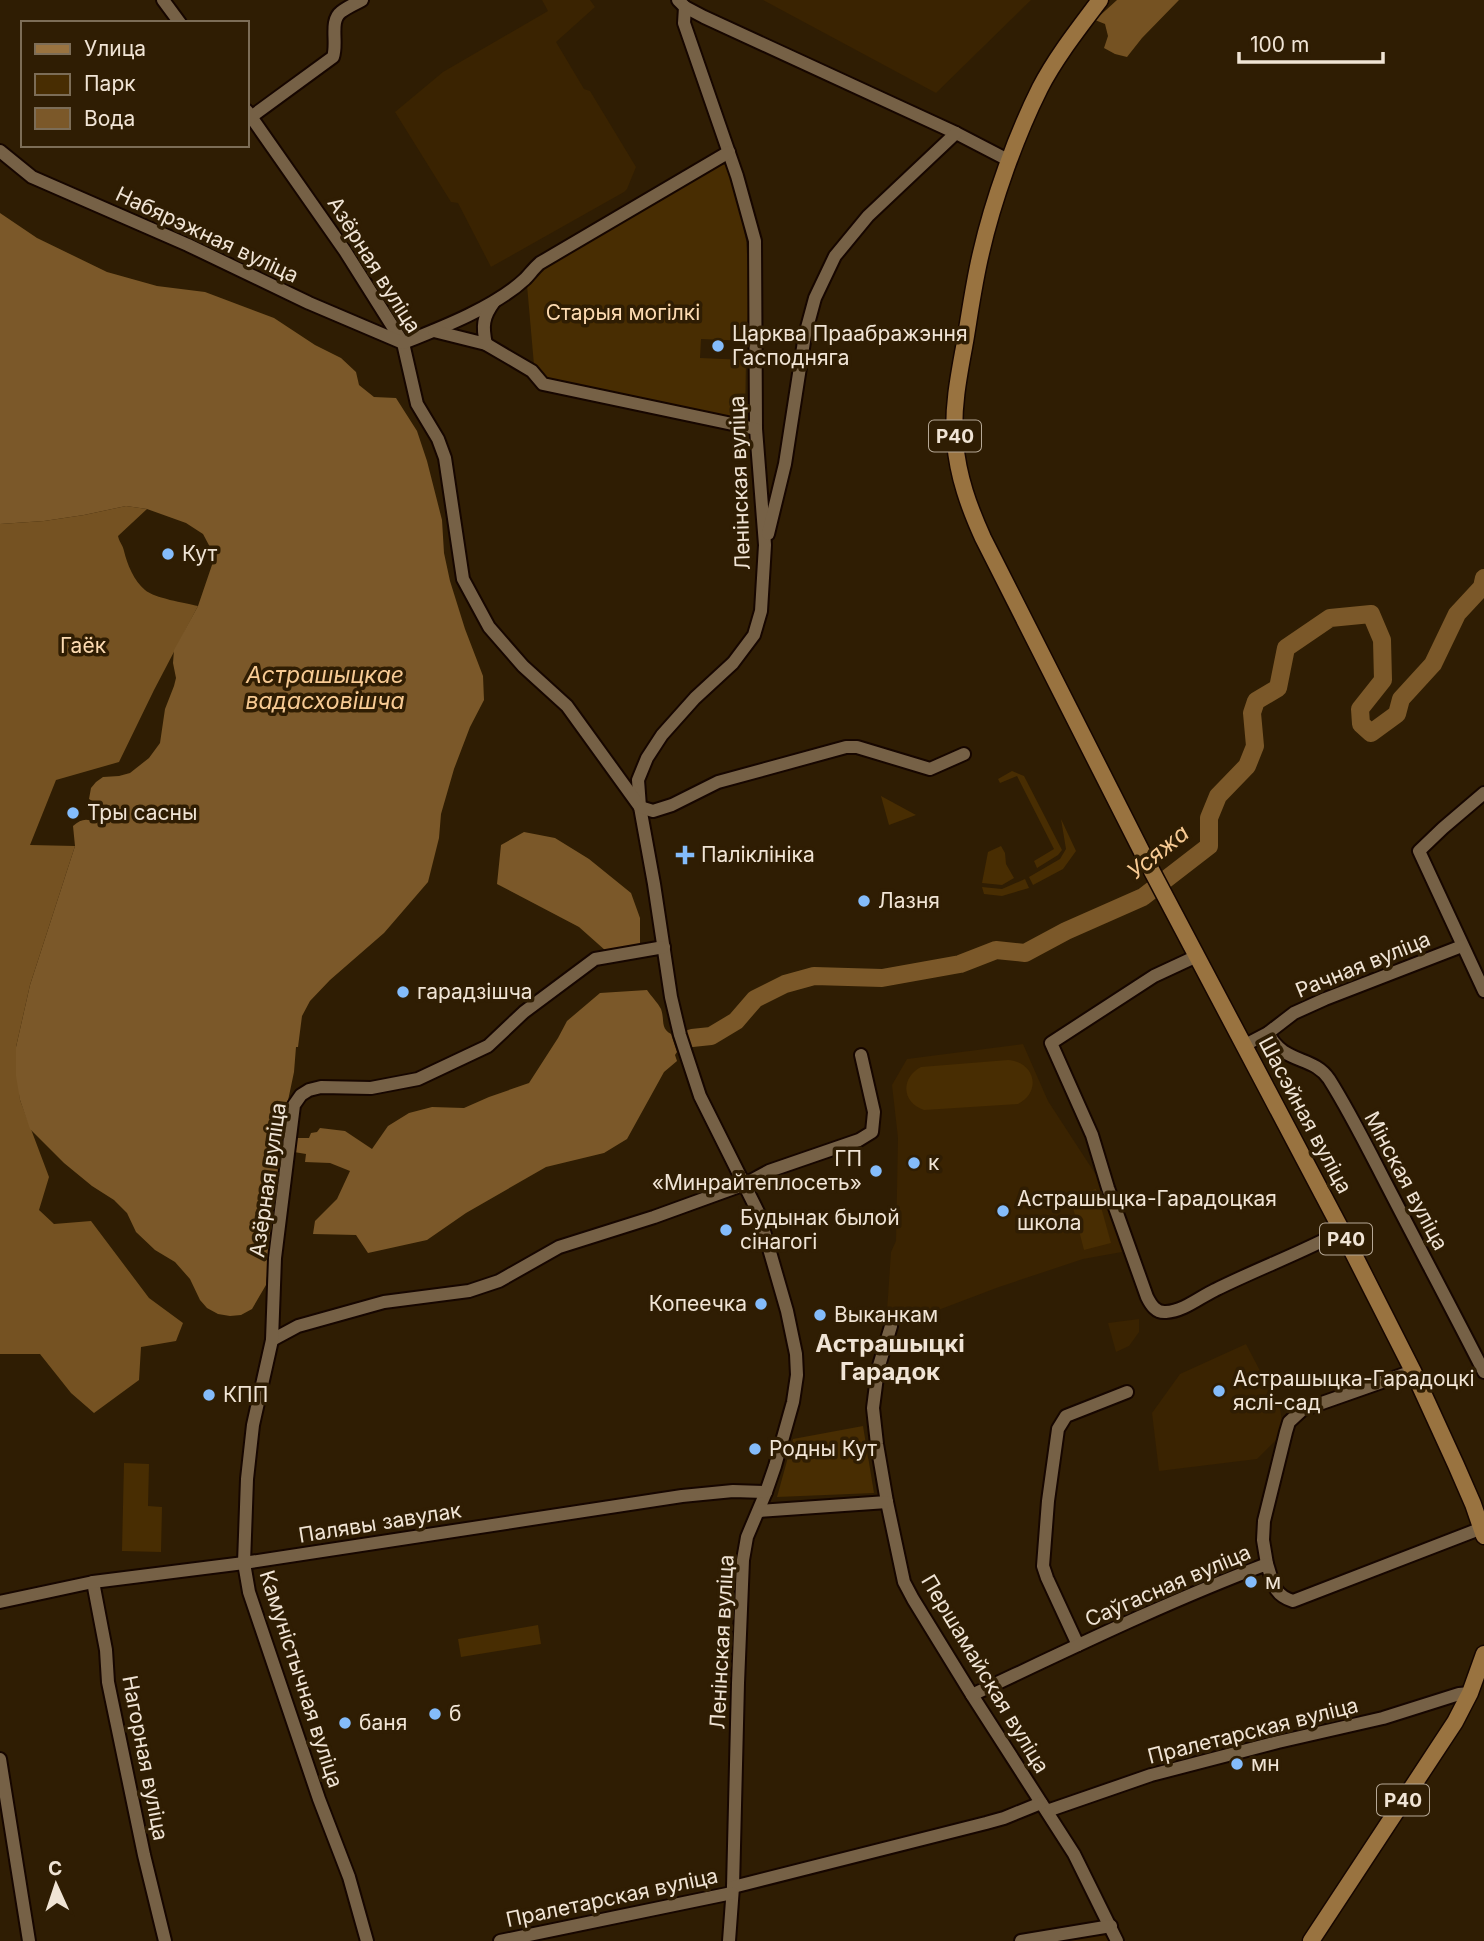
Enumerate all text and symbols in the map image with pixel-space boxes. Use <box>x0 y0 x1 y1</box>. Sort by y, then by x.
legend <box>21 21 248 147</box>
scale bar <box>1239 21 1382 65</box>
text: 100 m <box>1250 32 1309 57</box>
text: Улица <box>84 36 146 61</box>
text: Парк <box>84 71 136 96</box>
text: Вода <box>84 106 135 131</box>
street label: Набярэжная вуліца <box>112 181 303 288</box>
street label: Азёрная вуліца <box>323 192 426 337</box>
park label: Старыя могілкі <box>546 300 700 325</box>
place label: Царква Праабражэння Гасподняга <box>732 321 968 370</box>
marker: Царква Праабражэння Гасподняга <box>710 338 726 354</box>
street label: Ленінская вуліца <box>724 395 755 571</box>
road number: Р40 <box>929 420 981 452</box>
place label: Кут <box>182 541 217 566</box>
marker: Кут <box>160 546 176 562</box>
park label: Гаёк <box>60 633 107 658</box>
water label: Астрашыцкае вадасховішча <box>245 661 405 715</box>
place label: Тры сасны <box>87 800 197 825</box>
marker: Тры сасны <box>65 805 81 821</box>
water label: Усяжа <box>1121 819 1195 885</box>
place label: Паліклініка <box>701 842 815 867</box>
marker: Паліклініка <box>675 845 695 865</box>
place label: Лазня <box>878 888 940 913</box>
marker: Лазня <box>856 893 872 909</box>
street label: Рачная вуліца <box>1292 926 1434 1003</box>
place label: гарадзішча <box>417 979 533 1004</box>
marker: гарадзішча <box>395 984 411 1000</box>
street label: Шасэйная вуліца <box>1254 1032 1357 1198</box>
street label: Азёрная вуліца <box>244 1101 291 1259</box>
street label: Мінская вуліца <box>1359 1107 1453 1254</box>
place label: ГП «Минрайтеплосеть» <box>652 1146 862 1195</box>
place label: к <box>928 1150 940 1175</box>
marker: к <box>906 1155 922 1171</box>
marker: ГП «Минрайтеплосеть» <box>868 1163 884 1179</box>
place label: Астрашыцка-Гарадоцкая школа <box>1017 1186 1277 1235</box>
marker: Астрашыцка-Гарадоцкая школа <box>995 1203 1011 1219</box>
place label: Будынак былой сінагогі <box>740 1205 900 1254</box>
marker: Будынак былой сінагогі <box>718 1222 734 1238</box>
road number: Р40 <box>1320 1224 1372 1254</box>
place label: Копеечка <box>649 1291 747 1316</box>
marker: Копеечка <box>753 1296 769 1312</box>
place label: Выканкам <box>834 1302 938 1327</box>
marker: Выканкам <box>812 1307 828 1323</box>
district label: Астрашыцкі Гарадок <box>815 1329 965 1386</box>
place label: Астрашыцка-Гарадоцкі яслі-сад <box>1233 1366 1475 1415</box>
place label: КПП <box>223 1382 268 1407</box>
marker: Астрашыцка-Гарадоцкі яслі-сад <box>1211 1383 1227 1399</box>
marker: КПП <box>201 1387 217 1403</box>
place label: Родны Кут <box>769 1436 877 1461</box>
marker: Родны Кут <box>747 1441 763 1457</box>
street label: Палявы завулак <box>297 1497 464 1548</box>
street label: Саўгасная вуліца <box>1081 1539 1254 1632</box>
street label: Ленінская вуліца <box>704 1554 739 1730</box>
street label: Камуністычная вуліца <box>255 1567 348 1791</box>
place label: м <box>1265 1569 1281 1594</box>
street label: Першамайская вуліца <box>916 1570 1055 1778</box>
marker: м <box>1243 1574 1259 1590</box>
street label: Нагорная вуліца <box>117 1673 174 1843</box>
street label: Пралетарская вуліца <box>1145 1692 1361 1769</box>
place label: б <box>449 1701 461 1726</box>
marker: б <box>427 1706 443 1722</box>
place label: баня <box>359 1710 407 1735</box>
marker: баня <box>337 1715 353 1731</box>
place label: мн <box>1251 1751 1280 1776</box>
marker: мн <box>1229 1756 1245 1772</box>
road number: Р40 <box>1377 1784 1429 1816</box>
north arrow <box>21 1850 91 1920</box>
text: С <box>48 1857 63 1880</box>
street label: Пралетарская вуліца <box>504 1863 720 1932</box>

